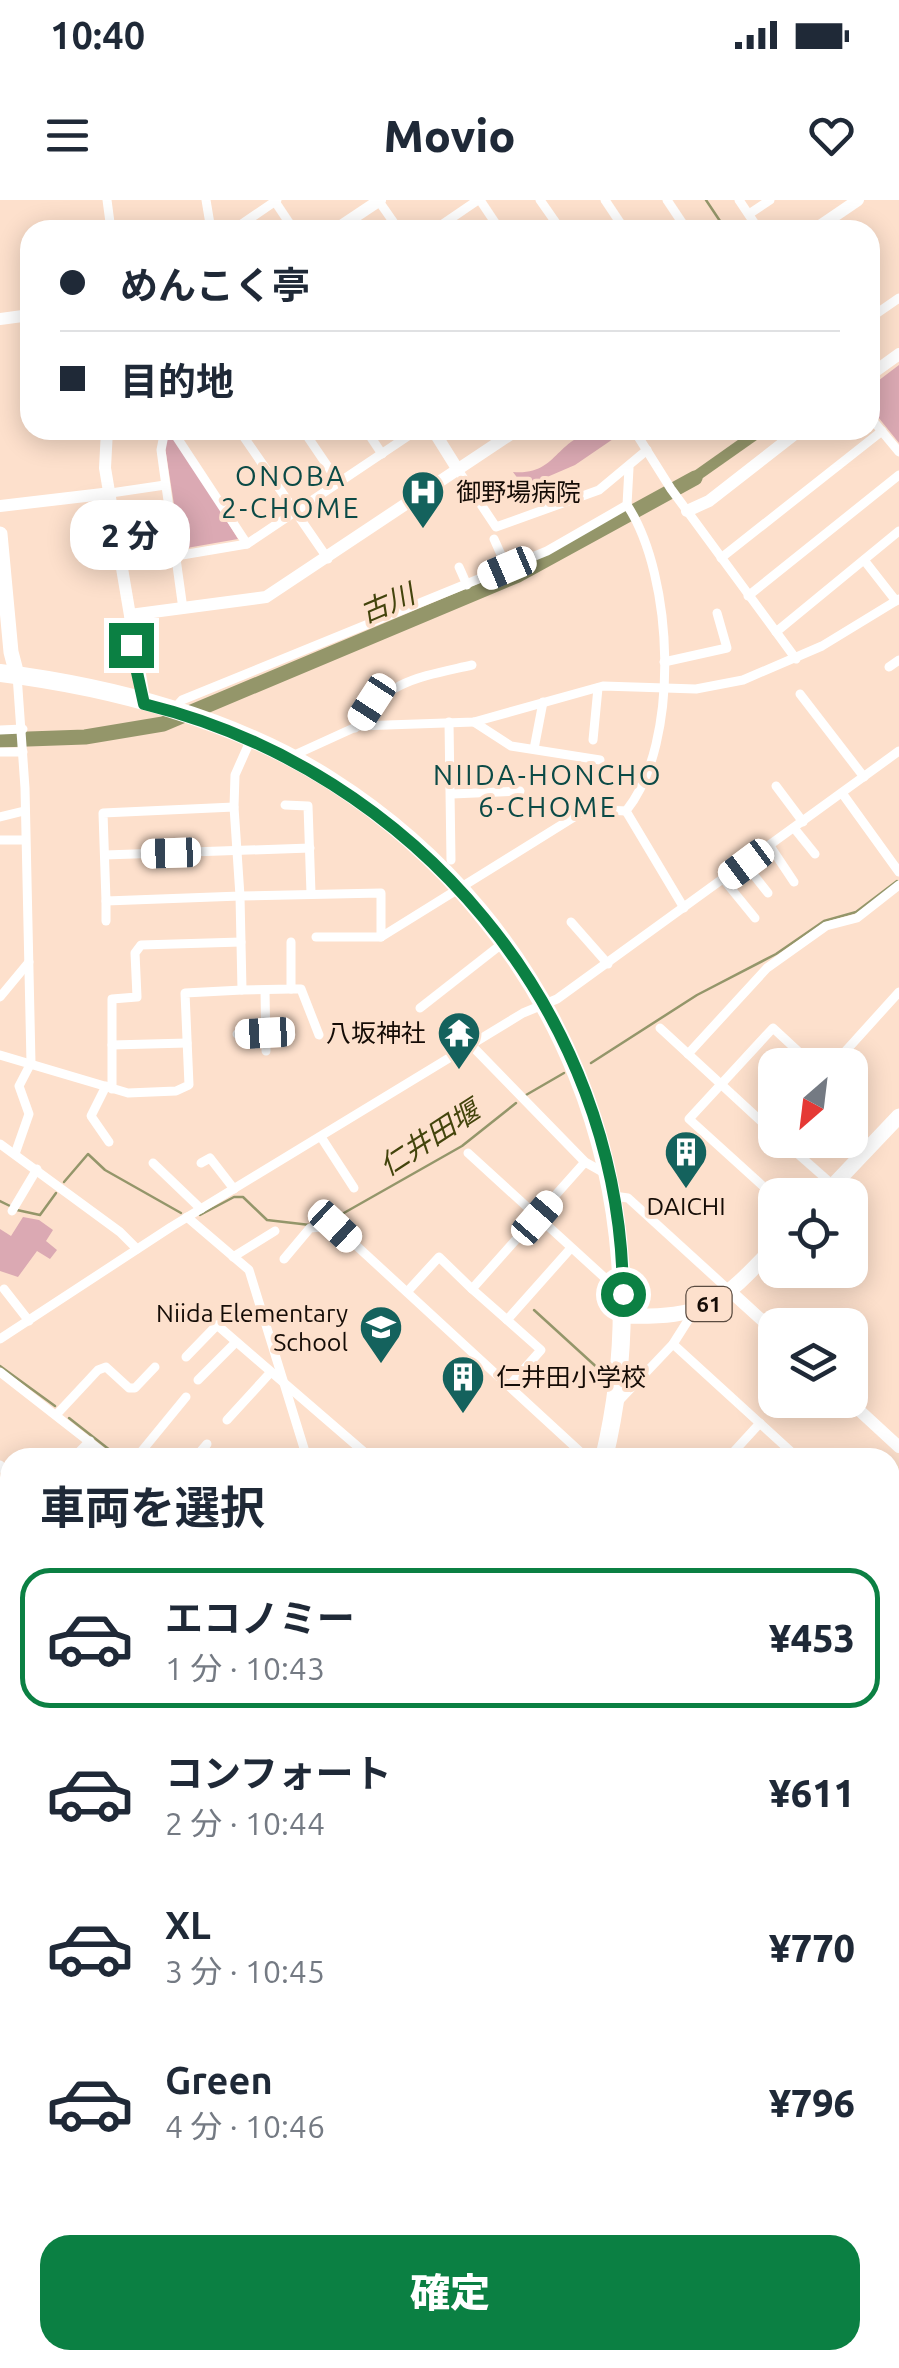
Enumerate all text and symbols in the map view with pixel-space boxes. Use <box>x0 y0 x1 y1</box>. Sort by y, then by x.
text: 10:40 <box>50 14 145 56</box>
icon: menu <box>40 108 95 163</box>
icon: heart <box>804 108 859 163</box>
text: Movio <box>383 110 516 161</box>
text: めんこく亭 <box>120 264 310 306</box>
text: 目的地 <box>120 360 234 402</box>
district label: ONOBA 2-CHOME <box>221 460 361 523</box>
hospital icon: 御野場病院 <box>400 469 446 530</box>
place label: 御野場病院 <box>456 478 581 506</box>
callout: 2 分 <box>71 500 191 570</box>
text: 2 分 <box>101 517 159 553</box>
car <box>474 542 540 594</box>
water label: 古川 <box>355 576 421 628</box>
route end <box>109 623 154 668</box>
car <box>343 669 401 735</box>
district label: NIIDA-HONCHO 6-CHOME <box>433 759 663 822</box>
car <box>713 834 779 894</box>
car <box>140 837 202 869</box>
temple icon: 八坂神社 <box>436 1010 482 1071</box>
car <box>234 1016 296 1050</box>
place label: 八坂神社 <box>326 1019 426 1047</box>
north arrow <box>758 1048 868 1158</box>
map controls <box>758 1048 868 1418</box>
water label: 仁井田堰 <box>373 1091 488 1181</box>
building icon: DAICHI <box>663 1129 709 1190</box>
button: locate <box>758 1178 868 1288</box>
car <box>506 1186 568 1250</box>
place label: DAICHI <box>646 1192 726 1220</box>
car <box>303 1195 367 1257</box>
route start <box>601 1272 646 1317</box>
road number: 61 <box>686 1287 732 1321</box>
place label: Niida Elementary School <box>156 1299 348 1356</box>
school or university icon: Niida Elementary School <box>358 1304 404 1365</box>
button: layers <box>758 1308 868 1418</box>
building icon: 仁井田小学校 <box>440 1354 486 1415</box>
place label: 仁井田小学校 <box>496 1363 646 1391</box>
text: 車両を選択 <box>40 1482 265 1533</box>
icon: car <box>45 1593 135 1683</box>
text: エコノミー <box>165 1597 355 1639</box>
text: ¥453 <box>769 1617 855 1659</box>
text: 1 分 · 10:43 <box>165 1650 325 1686</box>
icon: car <box>45 1748 135 1838</box>
text: コンフォート <box>165 1752 392 1794</box>
text: ¥611 <box>769 1772 855 1814</box>
text: 2 分 · 10:44 <box>165 1805 325 1841</box>
icon: car <box>45 1903 135 1993</box>
text: XL <box>165 1904 211 1946</box>
text: ¥770 <box>769 1927 855 1969</box>
text: 3 分 · 10:45 <box>165 1953 325 1989</box>
icon: car <box>45 2058 135 2148</box>
text: Green <box>165 2059 273 2101</box>
text: ¥796 <box>769 2082 855 2124</box>
text: 4 分 · 10:46 <box>165 2108 325 2144</box>
button: 確定 <box>40 2235 860 2350</box>

